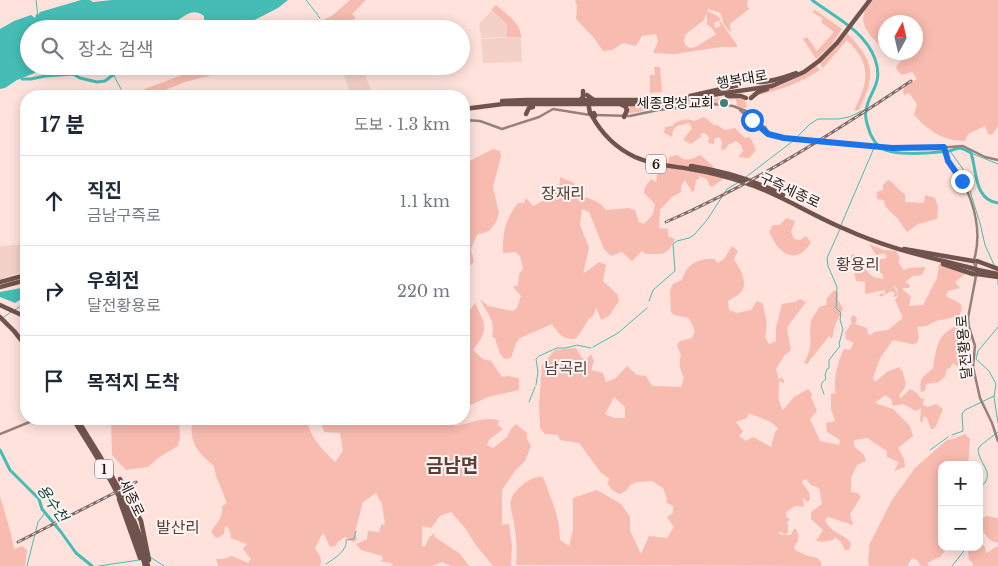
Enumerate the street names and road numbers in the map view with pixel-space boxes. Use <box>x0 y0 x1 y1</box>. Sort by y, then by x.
street label: 행복대로 <box>715 66 769 92</box>
road number: 6 <box>646 154 666 173</box>
street label: 구즉세종로 <box>757 168 823 212</box>
street label: 달전황용로 <box>952 314 976 380</box>
road number: 1 <box>95 459 113 478</box>
street label: 세종로 <box>115 477 149 519</box>

